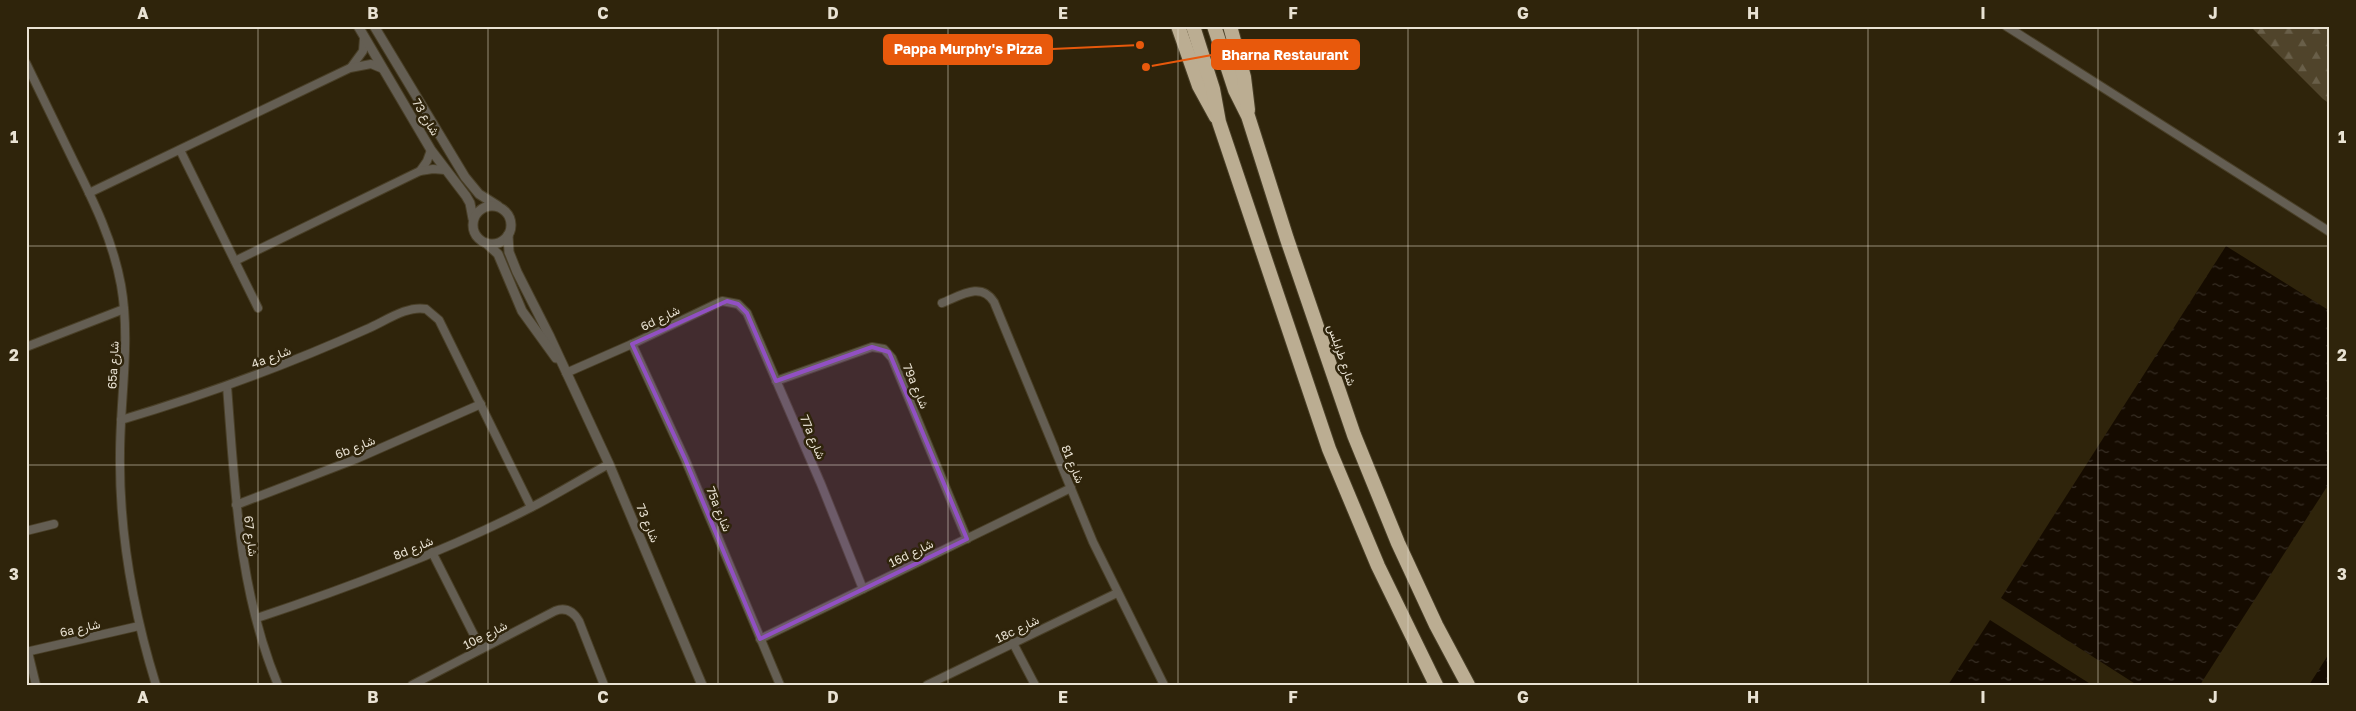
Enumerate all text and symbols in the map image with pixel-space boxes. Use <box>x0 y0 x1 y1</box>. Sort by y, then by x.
text: A <box>137 3 149 23</box>
text: B <box>367 3 379 23</box>
text: C <box>597 3 609 23</box>
text: D <box>827 3 839 23</box>
text: E <box>1058 3 1068 23</box>
text: F <box>1288 3 1298 23</box>
text: G <box>1517 3 1529 23</box>
text: H <box>1747 3 1759 23</box>
text: I <box>1980 3 1986 23</box>
text: J <box>2208 3 2218 23</box>
callout: Pappa Murphy's Pizza <box>884 35 1052 64</box>
text: Pappa Murphy's Pizza <box>894 40 1042 57</box>
callout: Bharna Restaurant <box>1212 40 1359 69</box>
text: Bharna Restaurant <box>1221 46 1349 63</box>
street label: شارع 73 <box>407 96 443 139</box>
text: 1 <box>10 127 18 147</box>
text: 1 <box>2338 127 2346 147</box>
street label: 6d شارع <box>638 302 683 336</box>
street label: شارع طرابلس <box>1323 322 1359 388</box>
street label: 65a شارع <box>104 341 124 390</box>
street label: 4a شارع <box>249 343 294 373</box>
text: 2 <box>9 345 19 365</box>
text: 2 <box>2337 345 2347 365</box>
street label: 79a شارع <box>898 361 932 412</box>
street label: 77a شارع <box>795 413 829 462</box>
street label: 6b شارع <box>333 432 378 464</box>
street label: شارع 81 <box>1056 443 1088 486</box>
street label: 75a شارع <box>701 484 735 534</box>
street label: شارع 73 <box>631 501 663 545</box>
street label: شارع 67 <box>239 515 261 557</box>
street label: 8d شارع <box>391 533 436 565</box>
street label: 16d شارع <box>886 536 937 572</box>
text: 3 <box>9 564 19 584</box>
text: 3 <box>2337 564 2347 584</box>
street label: 18c شارع <box>993 612 1042 648</box>
street label: 6a شارع <box>58 616 102 642</box>
street label: 10e شارع <box>460 618 510 654</box>
text: A <box>137 687 149 707</box>
text: B <box>367 687 379 707</box>
text: C <box>597 687 609 707</box>
text: D <box>827 687 839 707</box>
text: E <box>1058 687 1068 707</box>
text: F <box>1288 687 1298 707</box>
text: G <box>1517 687 1529 707</box>
text: H <box>1747 687 1759 707</box>
text: I <box>1980 687 1986 707</box>
text: J <box>2208 687 2218 707</box>

